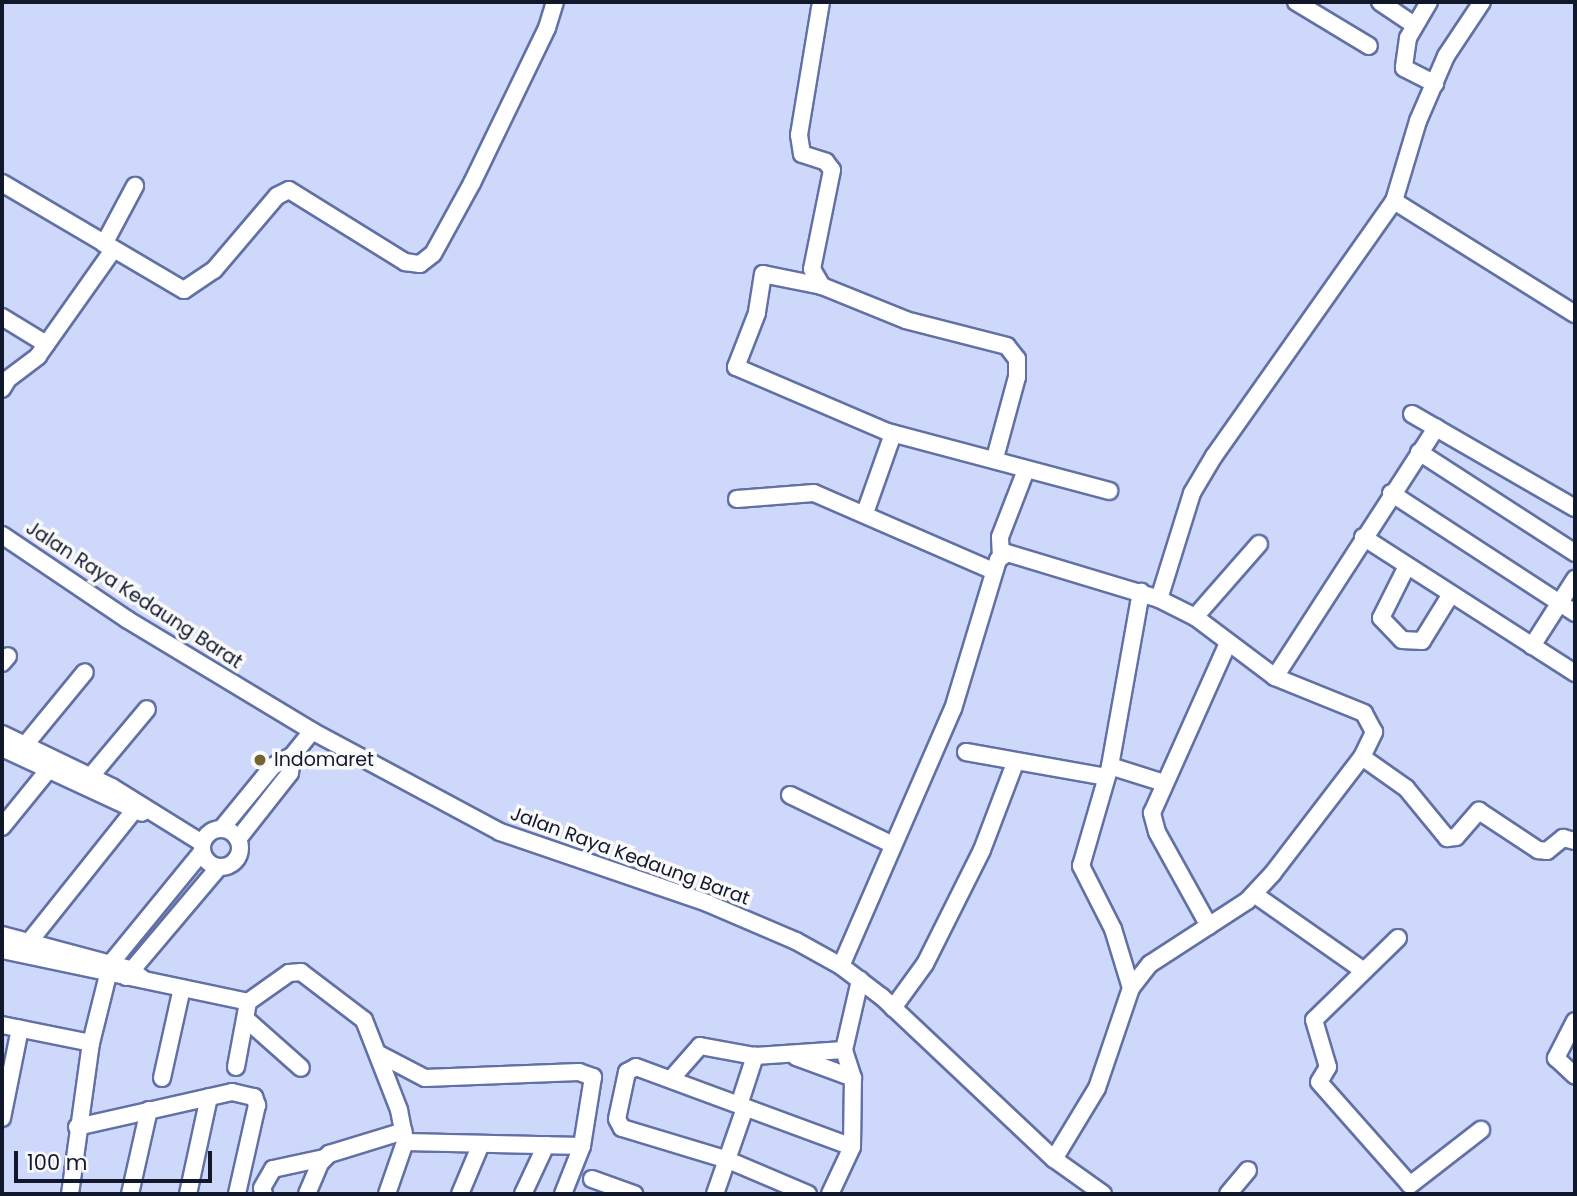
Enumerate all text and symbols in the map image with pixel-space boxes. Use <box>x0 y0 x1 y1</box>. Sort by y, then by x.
street label: Jalan Raya Kedaung Barat <box>22 517 246 673</box>
place label: Indomaret <box>274 749 374 771</box>
marker: Indomaret <box>252 752 268 768</box>
street label: Jalan Raya Kedaung Barat <box>507 802 753 910</box>
scale bar <box>18 1136 215 1180</box>
text: 100 m <box>27 1148 87 1177</box>

